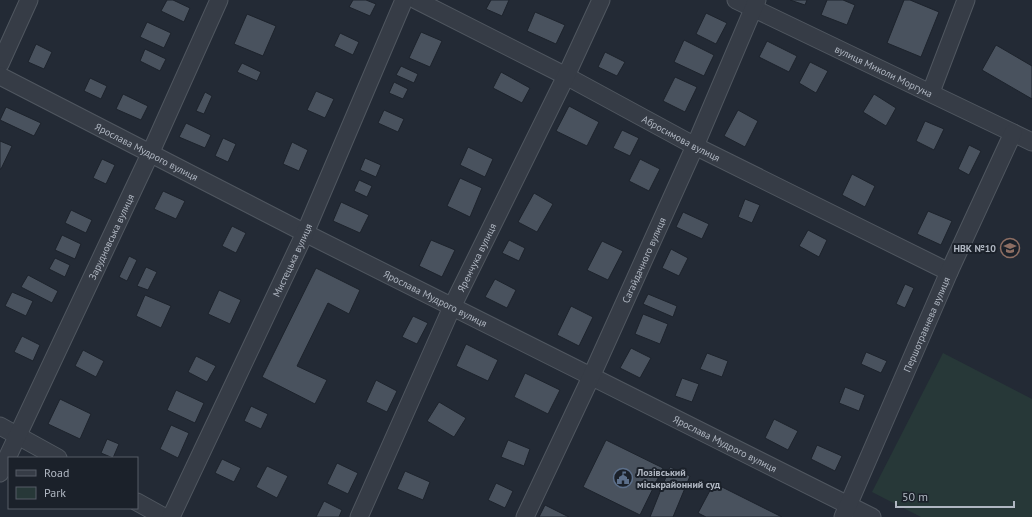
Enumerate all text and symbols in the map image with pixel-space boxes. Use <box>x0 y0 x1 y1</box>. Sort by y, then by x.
street label: вулиця Миколи Моргуна <box>833 42 935 100</box>
street label: Абросимова вулиця <box>640 112 723 164</box>
street label: Ярослава Мудрого вулиця <box>93 120 201 184</box>
street label: Зарудновська вулиця <box>85 192 137 282</box>
street label: Сагайдачного вулиця <box>619 215 669 305</box>
street label: Мистецька вулиця <box>269 221 315 299</box>
street label: Яремчука вулиця <box>454 221 499 294</box>
school or university icon: НВК №10 <box>999 237 1021 259</box>
place label: НВК №10 <box>953 242 996 255</box>
street label: Ярослава Мудрого вулиця <box>382 267 490 330</box>
street label: Першотравнева вулиця <box>900 274 953 374</box>
street label: Ярослава Мудрого вулиця <box>671 412 779 475</box>
legend <box>8 457 138 509</box>
text: Road <box>44 465 69 480</box>
place label: Лозівський міськрайонний суд <box>636 466 720 491</box>
public building icon: Лозівський міськрайонний суд <box>612 467 634 489</box>
scale bar <box>896 483 1014 509</box>
text: Park <box>44 485 66 500</box>
text: 50 m <box>902 489 928 504</box>

